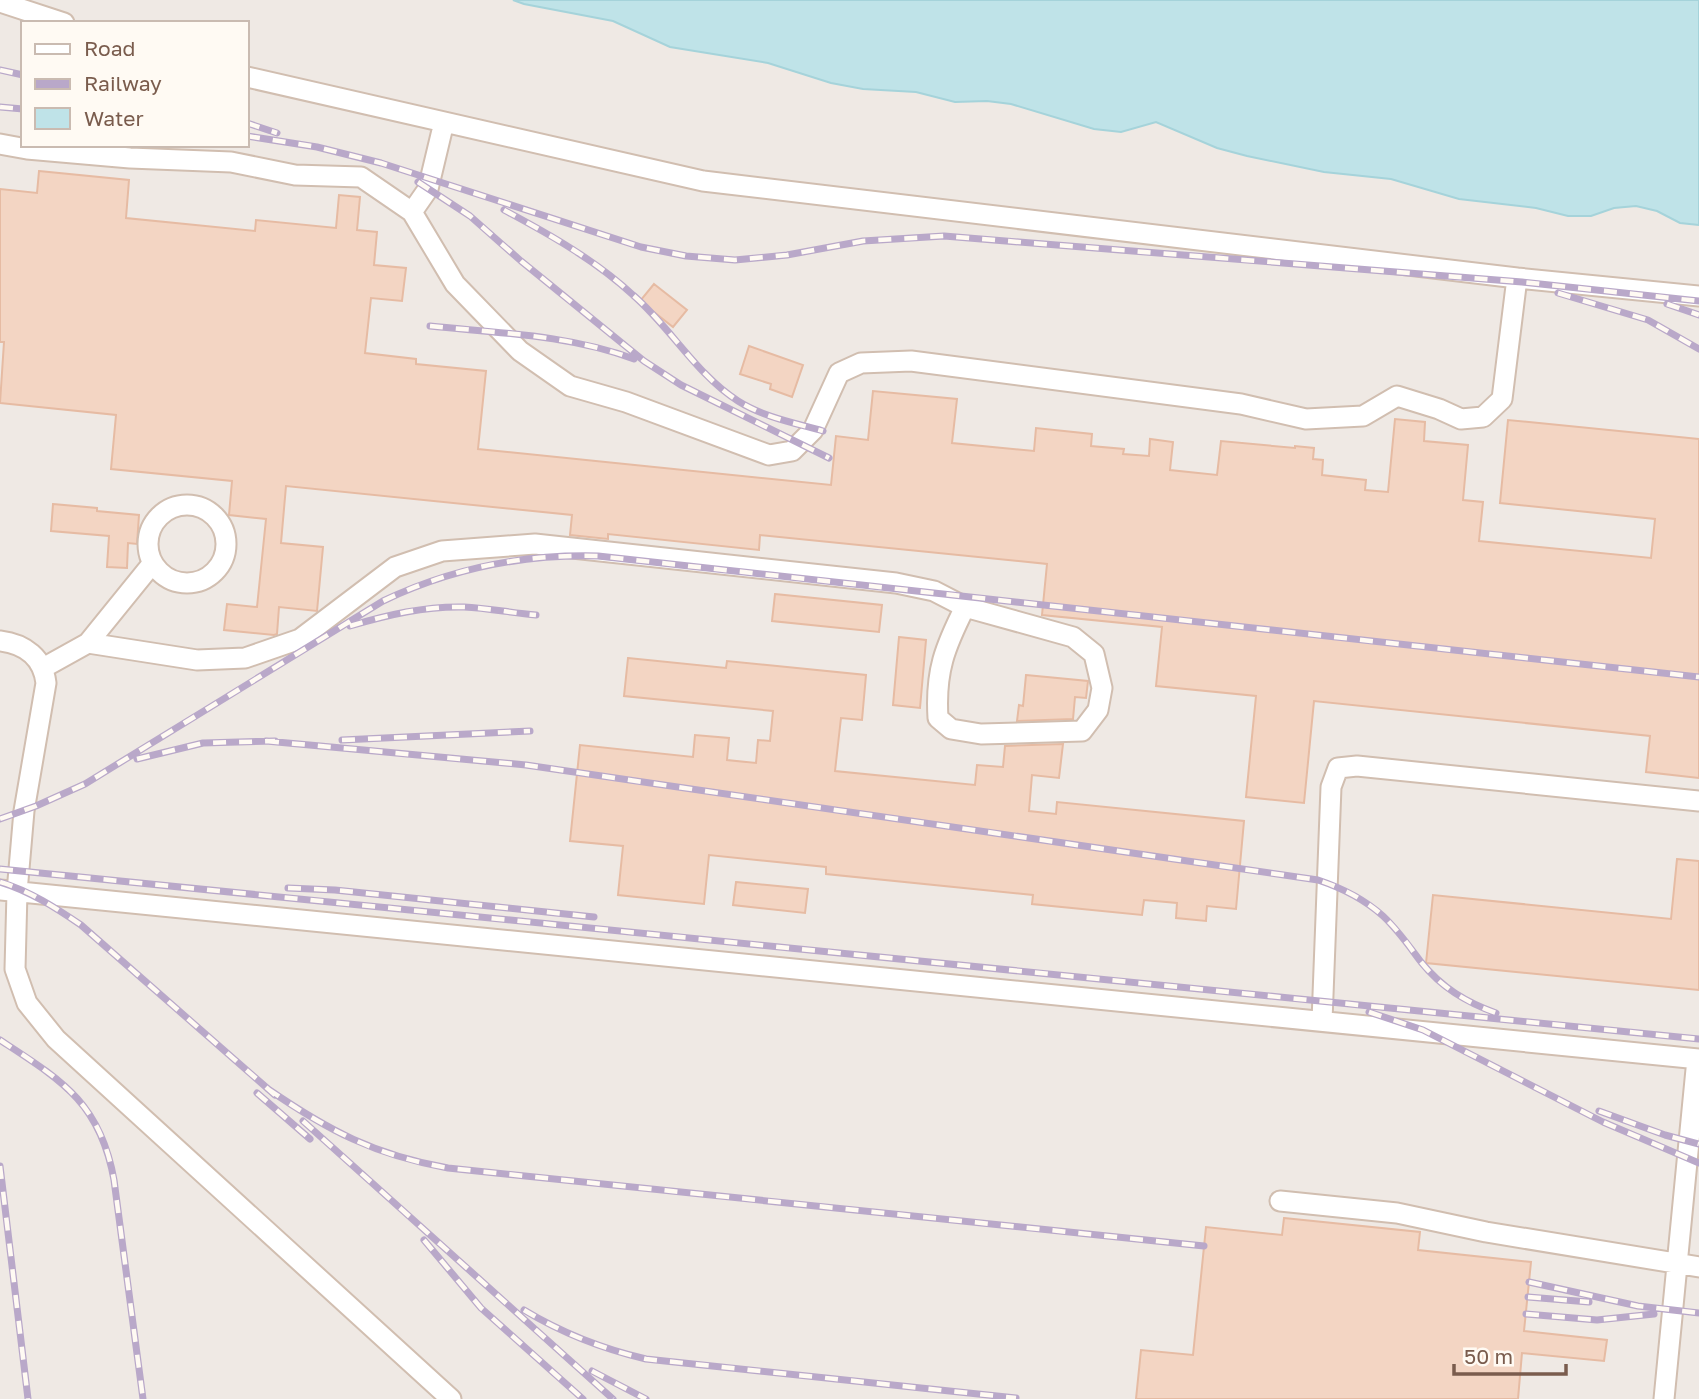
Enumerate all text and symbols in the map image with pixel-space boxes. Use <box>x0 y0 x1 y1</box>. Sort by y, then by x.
legend <box>21 21 248 147</box>
text: Road <box>84 35 135 61</box>
text: Railway <box>84 70 162 96</box>
text: Water <box>84 105 144 131</box>
scale bar <box>1454 1332 1566 1376</box>
text: 50 m <box>1464 1343 1513 1369</box>

